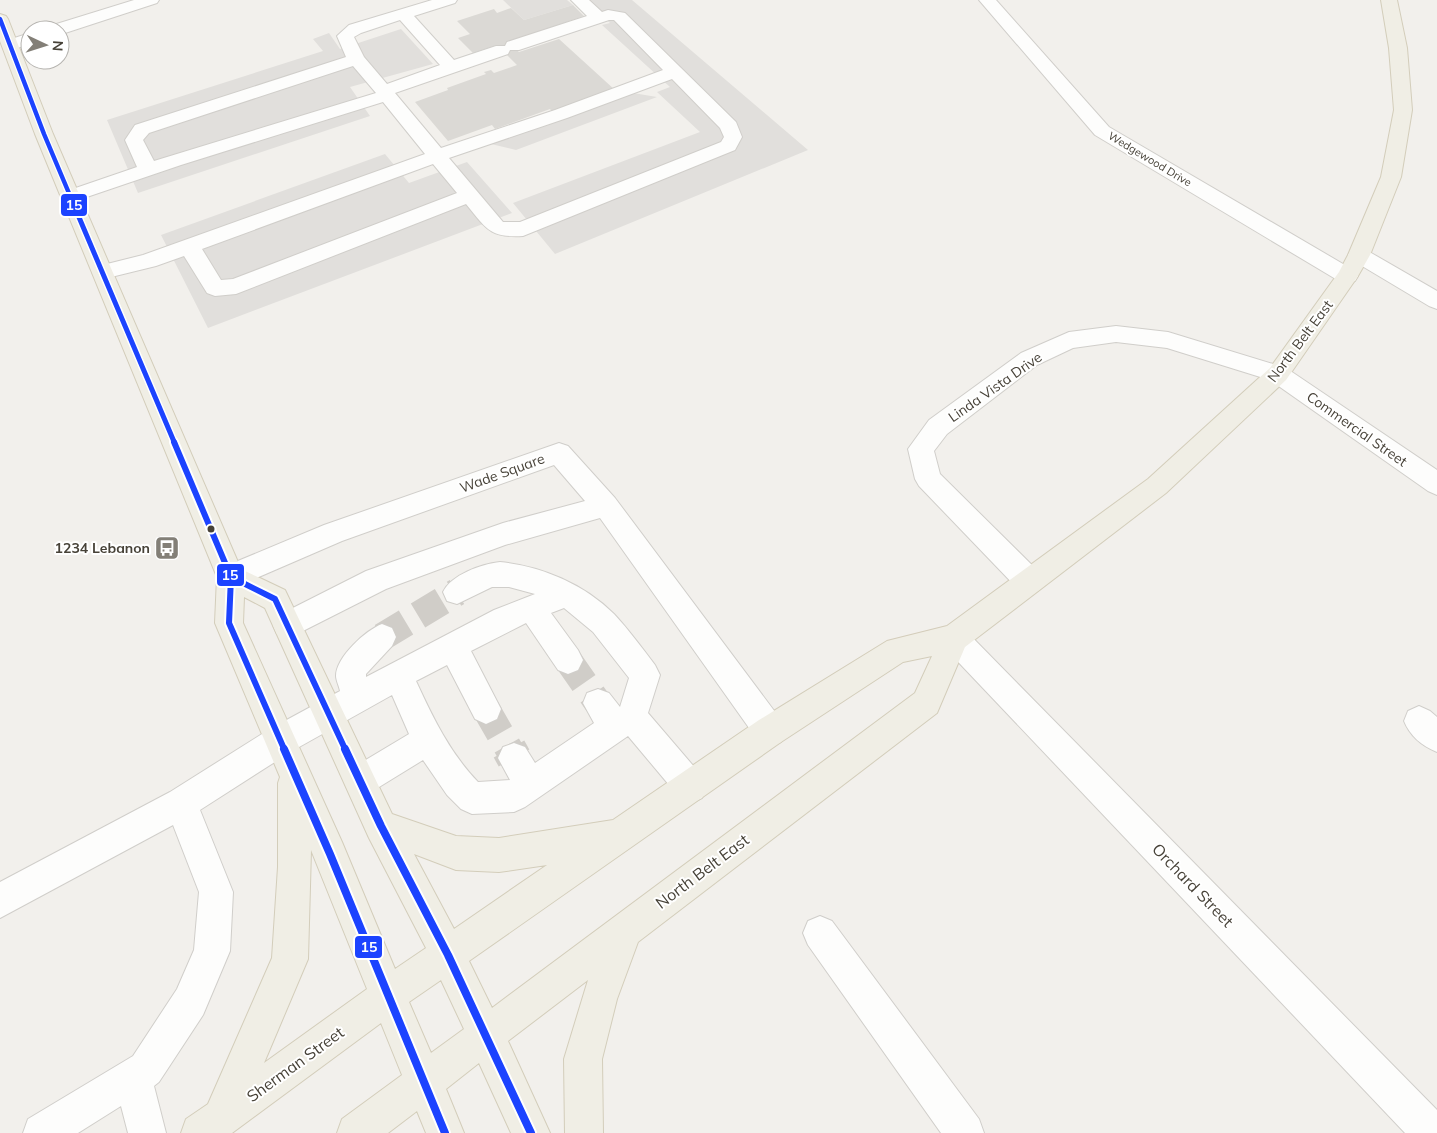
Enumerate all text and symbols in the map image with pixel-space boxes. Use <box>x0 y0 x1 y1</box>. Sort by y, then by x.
north arrow <box>20 20 70 70</box>
text: N <box>49 40 67 52</box>
street label: Wedgewood Drive <box>1106 129 1194 189</box>
line badge: 15 <box>60 193 88 217</box>
text: 15 <box>66 196 82 214</box>
street label: North Belt East <box>1263 296 1337 386</box>
street label: Linda Vista Drive <box>945 348 1045 426</box>
street label: Commercial Street <box>1303 388 1411 470</box>
street label: Wade Square <box>457 449 547 497</box>
unlabelled marker <box>206 524 216 534</box>
bus stop icon: 1234 Lebanon <box>154 535 180 561</box>
place label: 1234 Lebanon <box>55 539 150 557</box>
line badge: 15 <box>216 563 245 587</box>
text: 15 <box>222 566 238 584</box>
street label: North Belt East <box>651 829 753 913</box>
street label: Orchard Street <box>1148 839 1238 931</box>
line badge: 15 <box>354 935 383 959</box>
text: 15 <box>361 938 377 956</box>
street label: Sherman Street <box>242 1022 348 1106</box>

